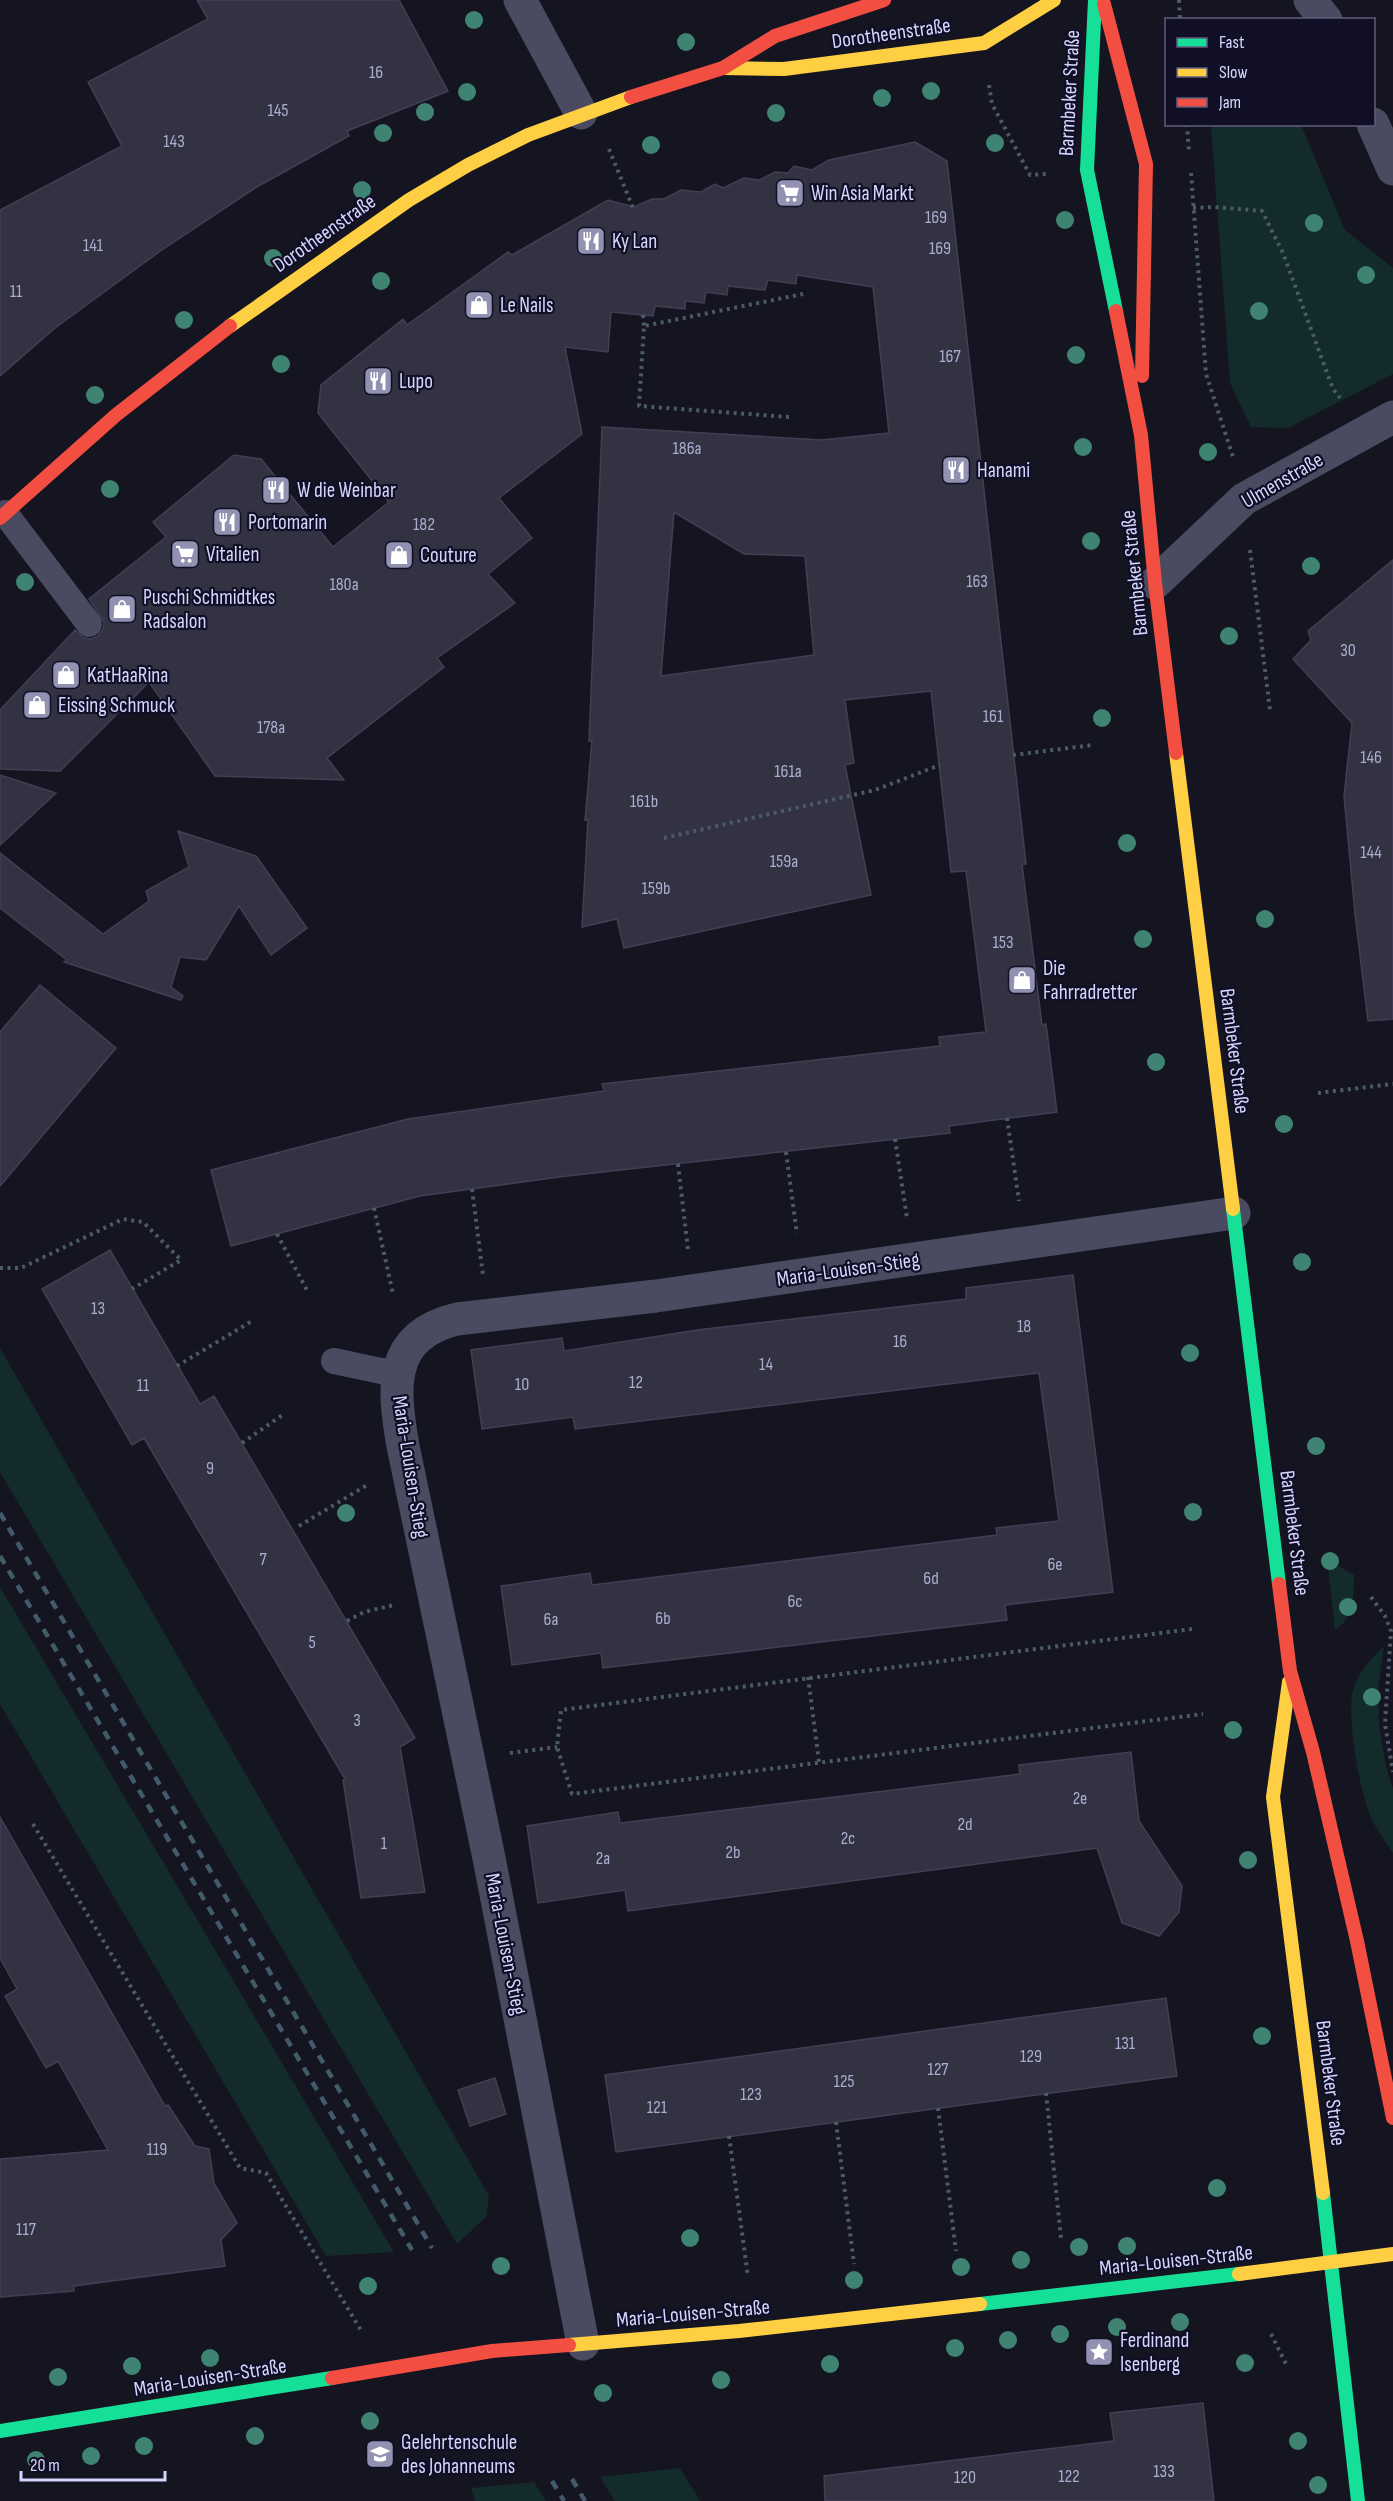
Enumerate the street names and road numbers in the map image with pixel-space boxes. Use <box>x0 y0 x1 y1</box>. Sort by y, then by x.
street label: Dorotheenstraße <box>830 13 952 54</box>
street label: Barmbeker Straße <box>1054 29 1085 157</box>
street label: Dorotheenstraße <box>268 189 380 278</box>
street label: Ulmenstraße <box>1237 447 1328 514</box>
street label: Barmbeker Straße <box>1115 509 1154 637</box>
street label: Barmbeker Straße <box>1214 987 1255 1115</box>
street label: Maria-Louisen-Stieg <box>775 1247 921 1292</box>
street label: Maria-Louisen-Stieg <box>387 1394 434 1540</box>
street label: Barmbeker Straße <box>1274 1469 1315 1597</box>
street label: Maria-Louisen-Stieg <box>480 1871 532 2017</box>
street label: Barmbeker Straße <box>1310 2019 1351 2147</box>
street label: Maria-Louisen-Straße <box>1098 2240 1254 2281</box>
street label: Maria-Louisen-Straße <box>615 2294 771 2333</box>
street label: Maria-Louisen-Straße <box>132 2353 288 2402</box>

